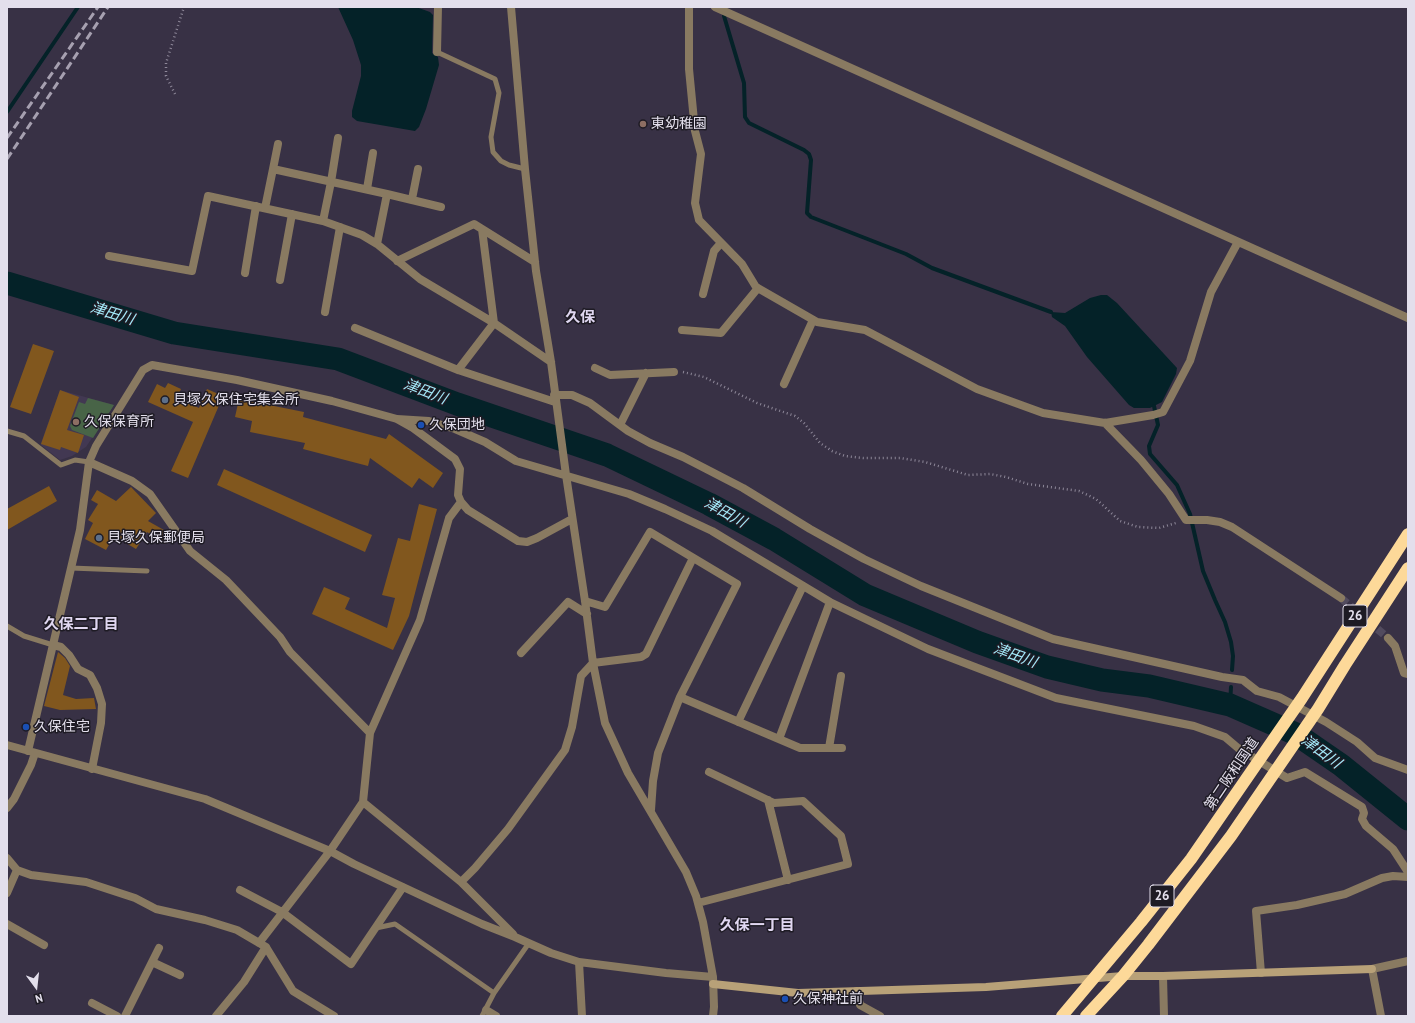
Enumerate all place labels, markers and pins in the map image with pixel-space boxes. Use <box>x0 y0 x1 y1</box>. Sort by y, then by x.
place label: 東幼稚園 <box>651 116 707 132</box>
marker: 東幼稚園 <box>638 119 648 129</box>
place label: 貝塚久保住宅集会所 <box>173 392 299 408</box>
marker: 貝塚久保住宅集会所 <box>160 395 170 405</box>
place label: 久保保育所 <box>84 414 154 430</box>
marker: 久保保育所 <box>71 417 81 427</box>
place label: 久保団地 <box>429 417 485 433</box>
marker: 久保団地 <box>416 420 426 430</box>
place label: 貝塚久保郵便局 <box>107 530 205 546</box>
marker: 貝塚久保郵便局 <box>94 533 104 543</box>
place label: 久保住宅 <box>34 719 90 735</box>
marker: 久保住宅 <box>21 722 31 732</box>
place label: 久保神社前 <box>793 991 863 1007</box>
marker: 久保神社前 <box>780 994 790 1004</box>

